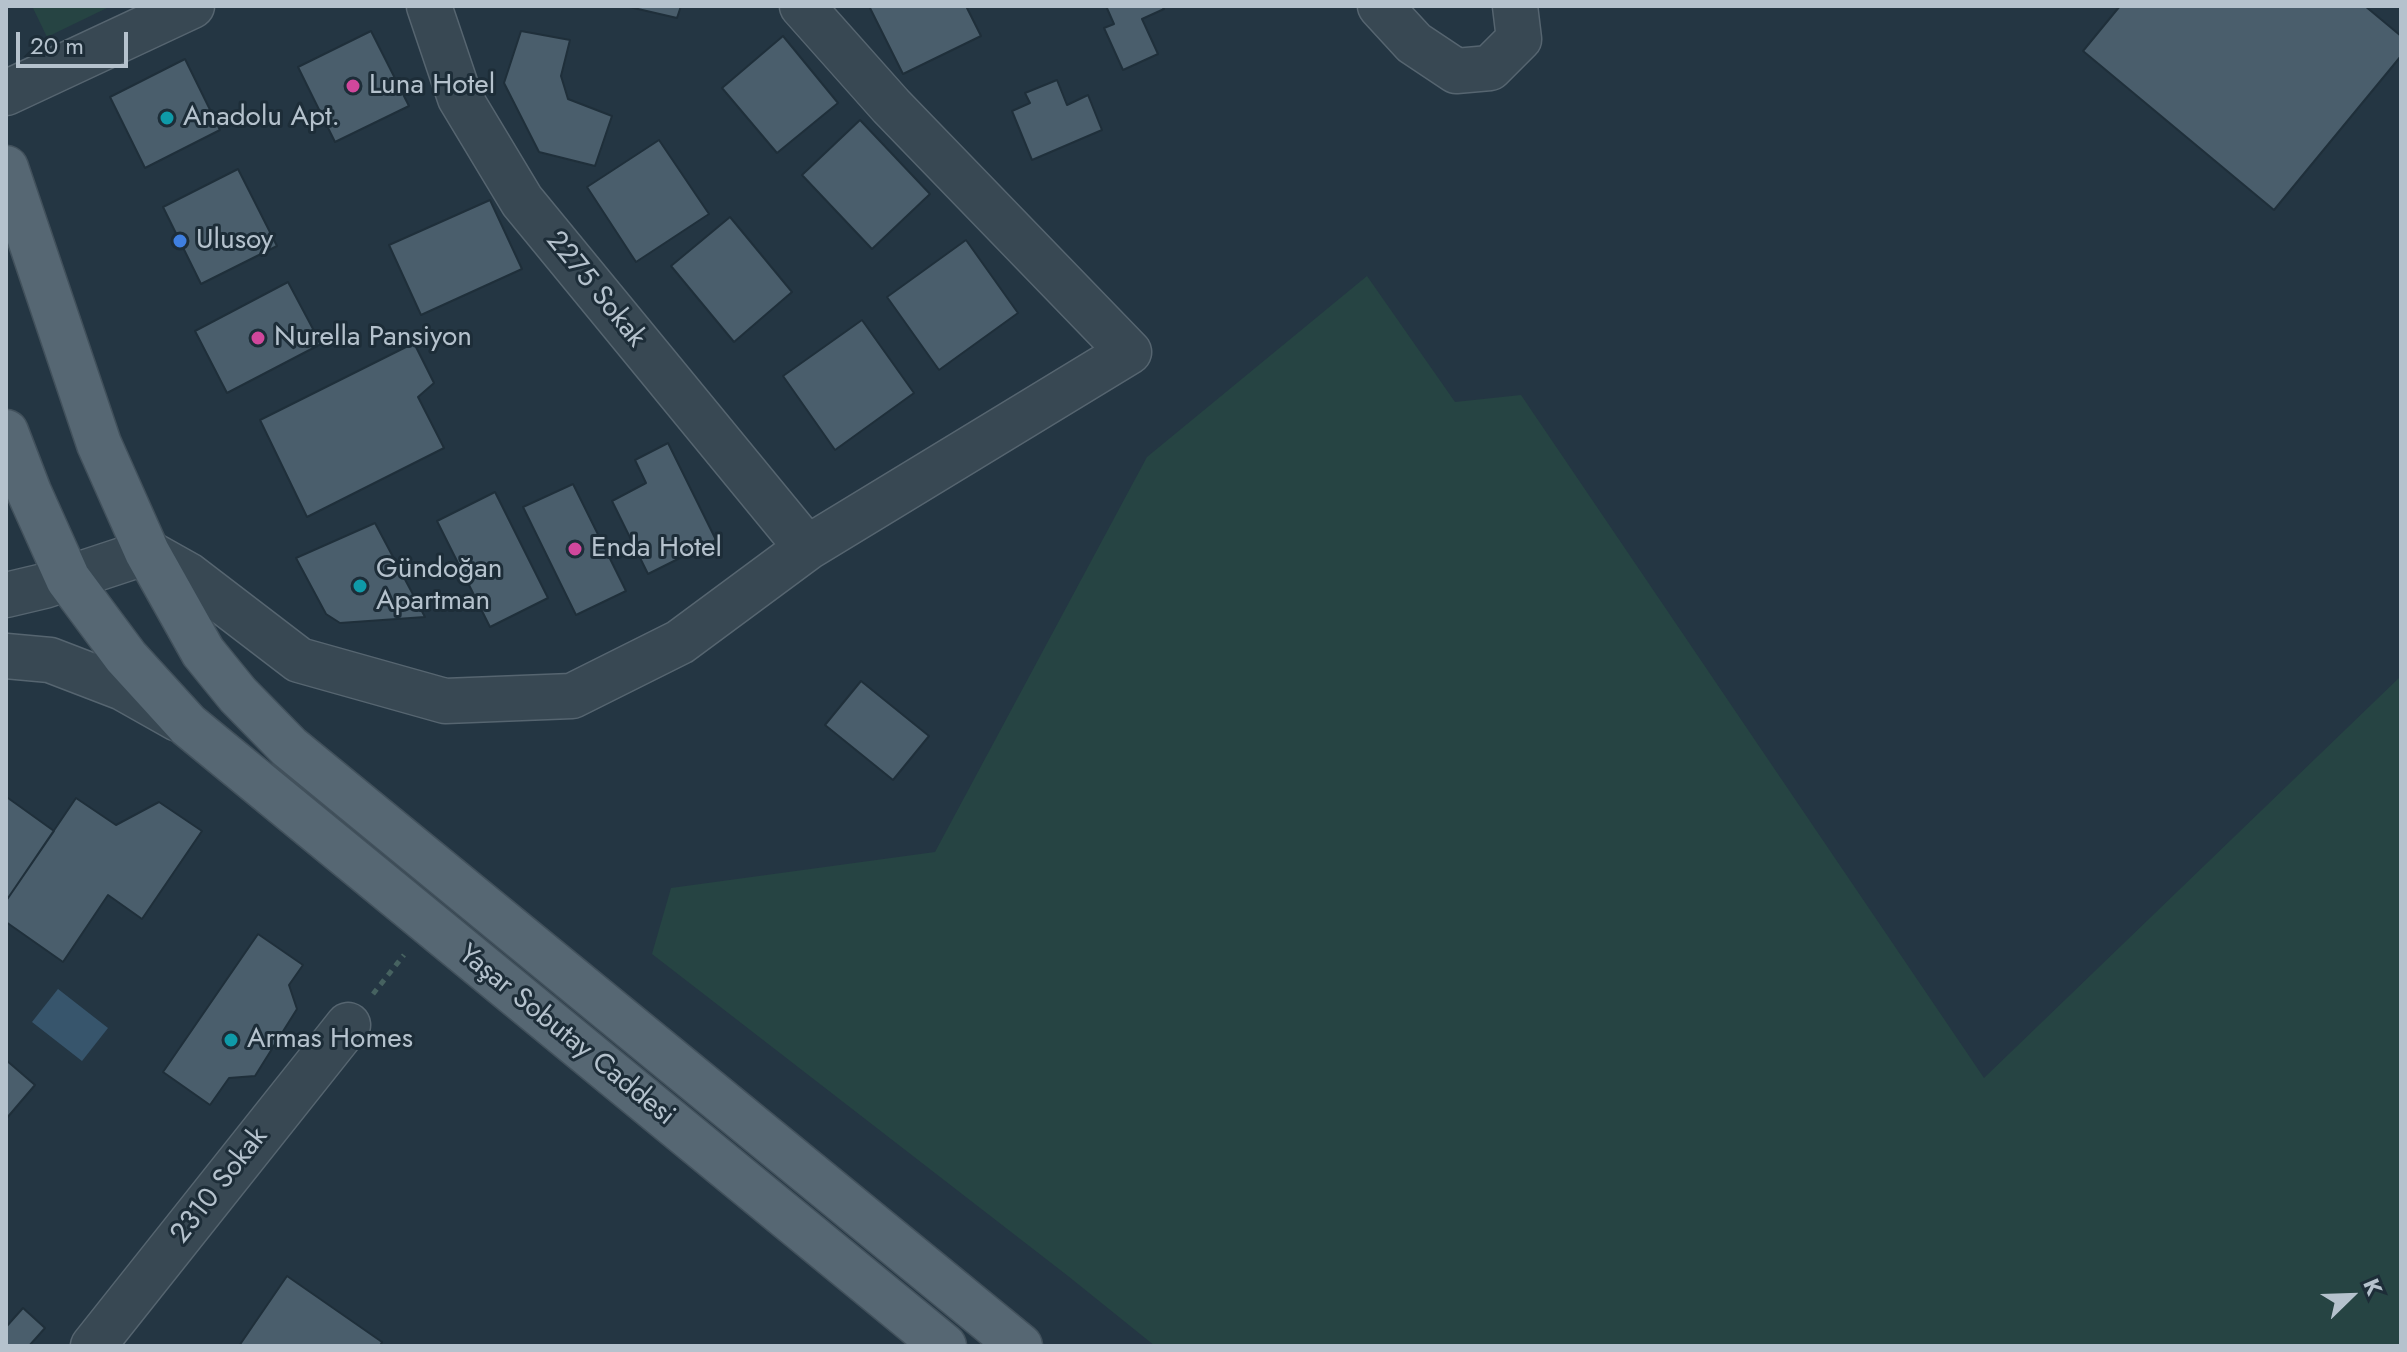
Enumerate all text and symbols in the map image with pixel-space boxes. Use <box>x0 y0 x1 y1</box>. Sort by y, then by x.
scale bar <box>20 16 132 66</box>
text: 20 m <box>30 28 84 63</box>
place label: Luna Hotel <box>369 69 495 103</box>
marker: Luna Hotel <box>344 77 362 95</box>
place label: Anadolu Apt. <box>183 101 340 135</box>
marker: Anadolu Apt. <box>158 109 176 127</box>
place label: Ulusoy <box>196 224 273 258</box>
street label: 2275 Sokak <box>538 225 652 355</box>
marker: Ulusoy <box>171 232 189 250</box>
place label: Nurella Pansiyon <box>274 321 472 355</box>
marker: Nurella Pansiyon <box>249 329 267 347</box>
place label: Enda Hotel <box>591 532 722 566</box>
marker: Enda Hotel <box>566 540 584 558</box>
place label: Gündoğan Apartman <box>376 553 502 619</box>
marker: Gündoğan Apartman <box>351 577 369 595</box>
street label: Yaşar Sobutay Caddesi <box>451 938 681 1134</box>
place label: Armas Homes <box>247 1023 413 1057</box>
marker: Armas Homes <box>222 1031 240 1049</box>
street label: 2310 Sokak <box>164 1121 276 1251</box>
north arrow <box>2311 1256 2391 1336</box>
text: K <box>2355 1273 2391 1300</box>

